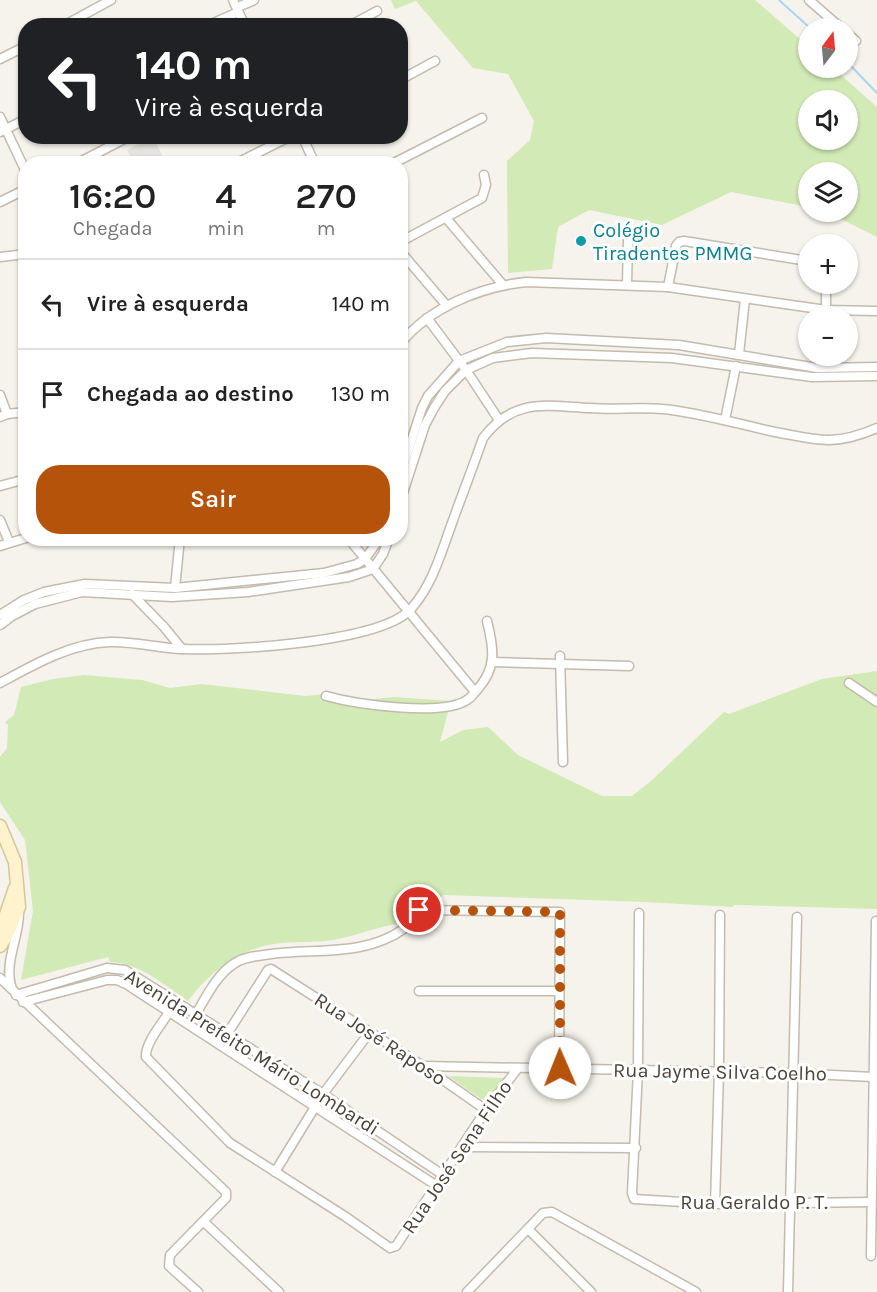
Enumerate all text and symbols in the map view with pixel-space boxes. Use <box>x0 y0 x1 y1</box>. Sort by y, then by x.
north arrow <box>798 18 858 78</box>
map controls <box>798 18 858 366</box>
text: 140 m <box>135 40 252 90</box>
icon: left <box>36 42 114 120</box>
button: sound <box>798 90 858 150</box>
text: Vire à esquerda <box>135 91 324 123</box>
button: layers <box>798 162 858 222</box>
text: 16:20 <box>69 175 156 217</box>
text: 4 <box>215 175 236 217</box>
text: 270 <box>295 175 357 217</box>
text: Chegada <box>73 217 153 240</box>
text: min <box>208 217 244 240</box>
text: m <box>317 217 335 240</box>
place label: Colégio Tiradentes PMMG <box>593 219 752 265</box>
marker: Colégio Tiradentes PMMG <box>574 234 588 248</box>
button: + <box>798 234 858 294</box>
icon: left <box>36 288 69 321</box>
text: Vire à esquerda <box>87 291 249 317</box>
text: 140 m <box>332 291 390 317</box>
button: − <box>798 306 858 366</box>
icon: arrive <box>36 378 69 411</box>
text: Chegada ao destino <box>87 381 294 407</box>
text: 130 m <box>331 381 390 407</box>
button: Sair <box>36 465 390 534</box>
pin <box>393 884 444 935</box>
icon: arrive <box>402 893 435 926</box>
street label: Avenida Prefeito Mário Lombardi <box>121 964 383 1140</box>
street label: Rua José Raposo <box>310 988 450 1090</box>
position arrow <box>528 1036 592 1100</box>
street label: Rua Jayme Silva Coelho <box>613 1059 827 1085</box>
street label: Rua José Sena Filho <box>397 1076 517 1238</box>
street label: Rua Geraldo P. T. <box>680 1191 828 1214</box>

